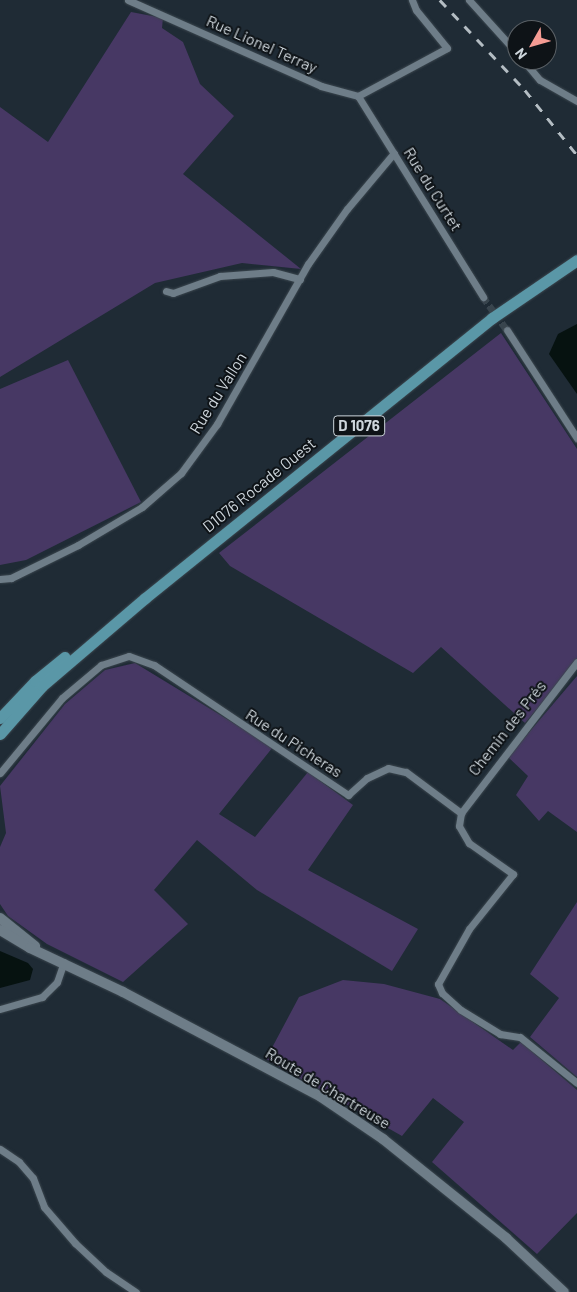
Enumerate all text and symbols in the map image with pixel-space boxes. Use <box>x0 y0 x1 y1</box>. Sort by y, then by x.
street label: Rue Lionel Terray <box>204 11 320 77</box>
north arrow <box>507 20 557 70</box>
text: N <box>511 45 530 63</box>
street label: Rue du Curtet <box>400 144 466 234</box>
street label: Rue du Vallon <box>185 349 251 437</box>
road number: D 1076 <box>333 414 385 438</box>
street label: D1076 Rocade Ouest <box>199 434 319 536</box>
street label: Chemin des Prés <box>464 677 550 779</box>
street label: Rue du Picheras <box>242 705 346 781</box>
street label: Route de Chartreuse <box>262 1043 394 1133</box>

